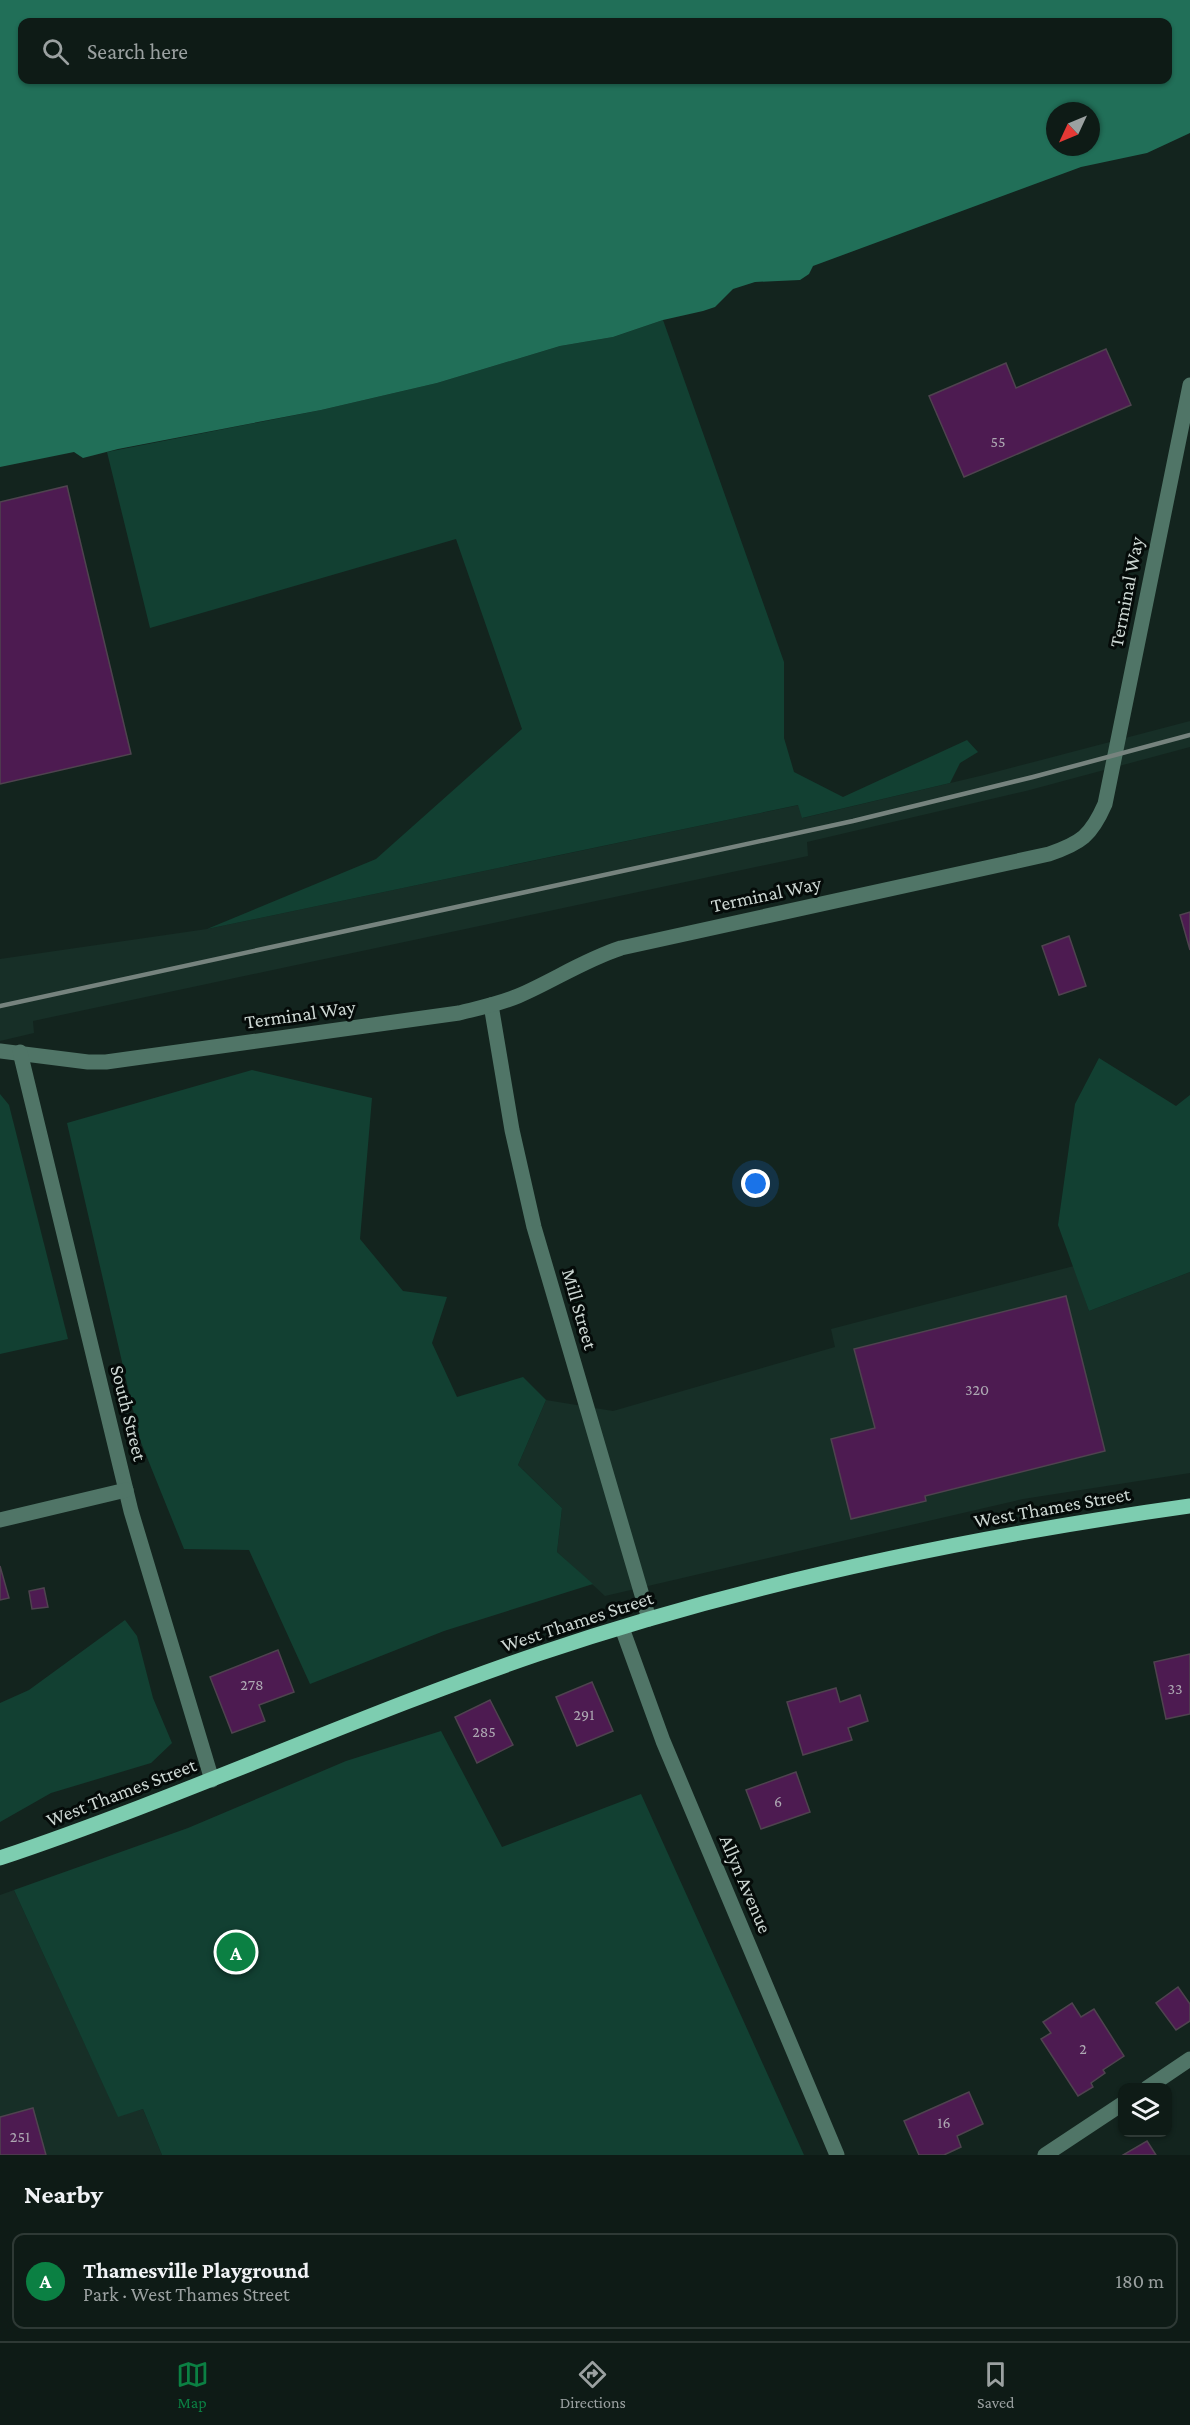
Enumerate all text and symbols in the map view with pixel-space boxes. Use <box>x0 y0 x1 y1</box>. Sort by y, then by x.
search box <box>18 18 1172 84</box>
icon: search <box>39 35 72 68</box>
text: Search here <box>87 39 188 64</box>
north arrow <box>1046 102 1100 156</box>
house number: 55 <box>991 433 1005 450</box>
street label: Terminal Way <box>1105 534 1149 649</box>
street label: Terminal Way <box>709 871 824 917</box>
street label: Terminal Way <box>243 995 358 1034</box>
your location <box>741 1169 770 1198</box>
street label: Mill Street <box>558 1266 602 1352</box>
street label: South Street <box>106 1363 152 1463</box>
house number: 320 <box>965 1381 989 1398</box>
street label: West Thames Street <box>972 1482 1132 1532</box>
street label: West Thames Street <box>498 1586 656 1656</box>
house number: 278 <box>240 1676 264 1693</box>
house number: 33 <box>1167 1680 1183 1697</box>
house number: 291 <box>573 1706 595 1723</box>
house number: 285 <box>472 1723 496 1740</box>
street label: West Thames Street <box>43 1753 199 1831</box>
house number: 6 <box>774 1793 782 1810</box>
street label: Allyn Avenue <box>715 1832 777 1937</box>
pin: A <box>216 1930 256 1974</box>
house number: 2 <box>1079 2040 1087 2057</box>
map controls <box>1118 2083 1172 2137</box>
button: layers <box>1118 2083 1172 2137</box>
house number: 16 <box>937 2114 951 2131</box>
house number: 251 <box>10 2128 30 2145</box>
text: Nearby <box>24 2180 103 2209</box>
text: Thamesville Playground <box>83 2258 309 2283</box>
text: A <box>40 2270 51 2292</box>
text: 180 m <box>1115 2270 1164 2292</box>
text: Park · West Thames Street <box>83 2283 290 2305</box>
tab: Map <box>176 2358 209 2411</box>
tab: Directions <box>560 2358 626 2411</box>
tab: Saved <box>977 2358 1014 2411</box>

